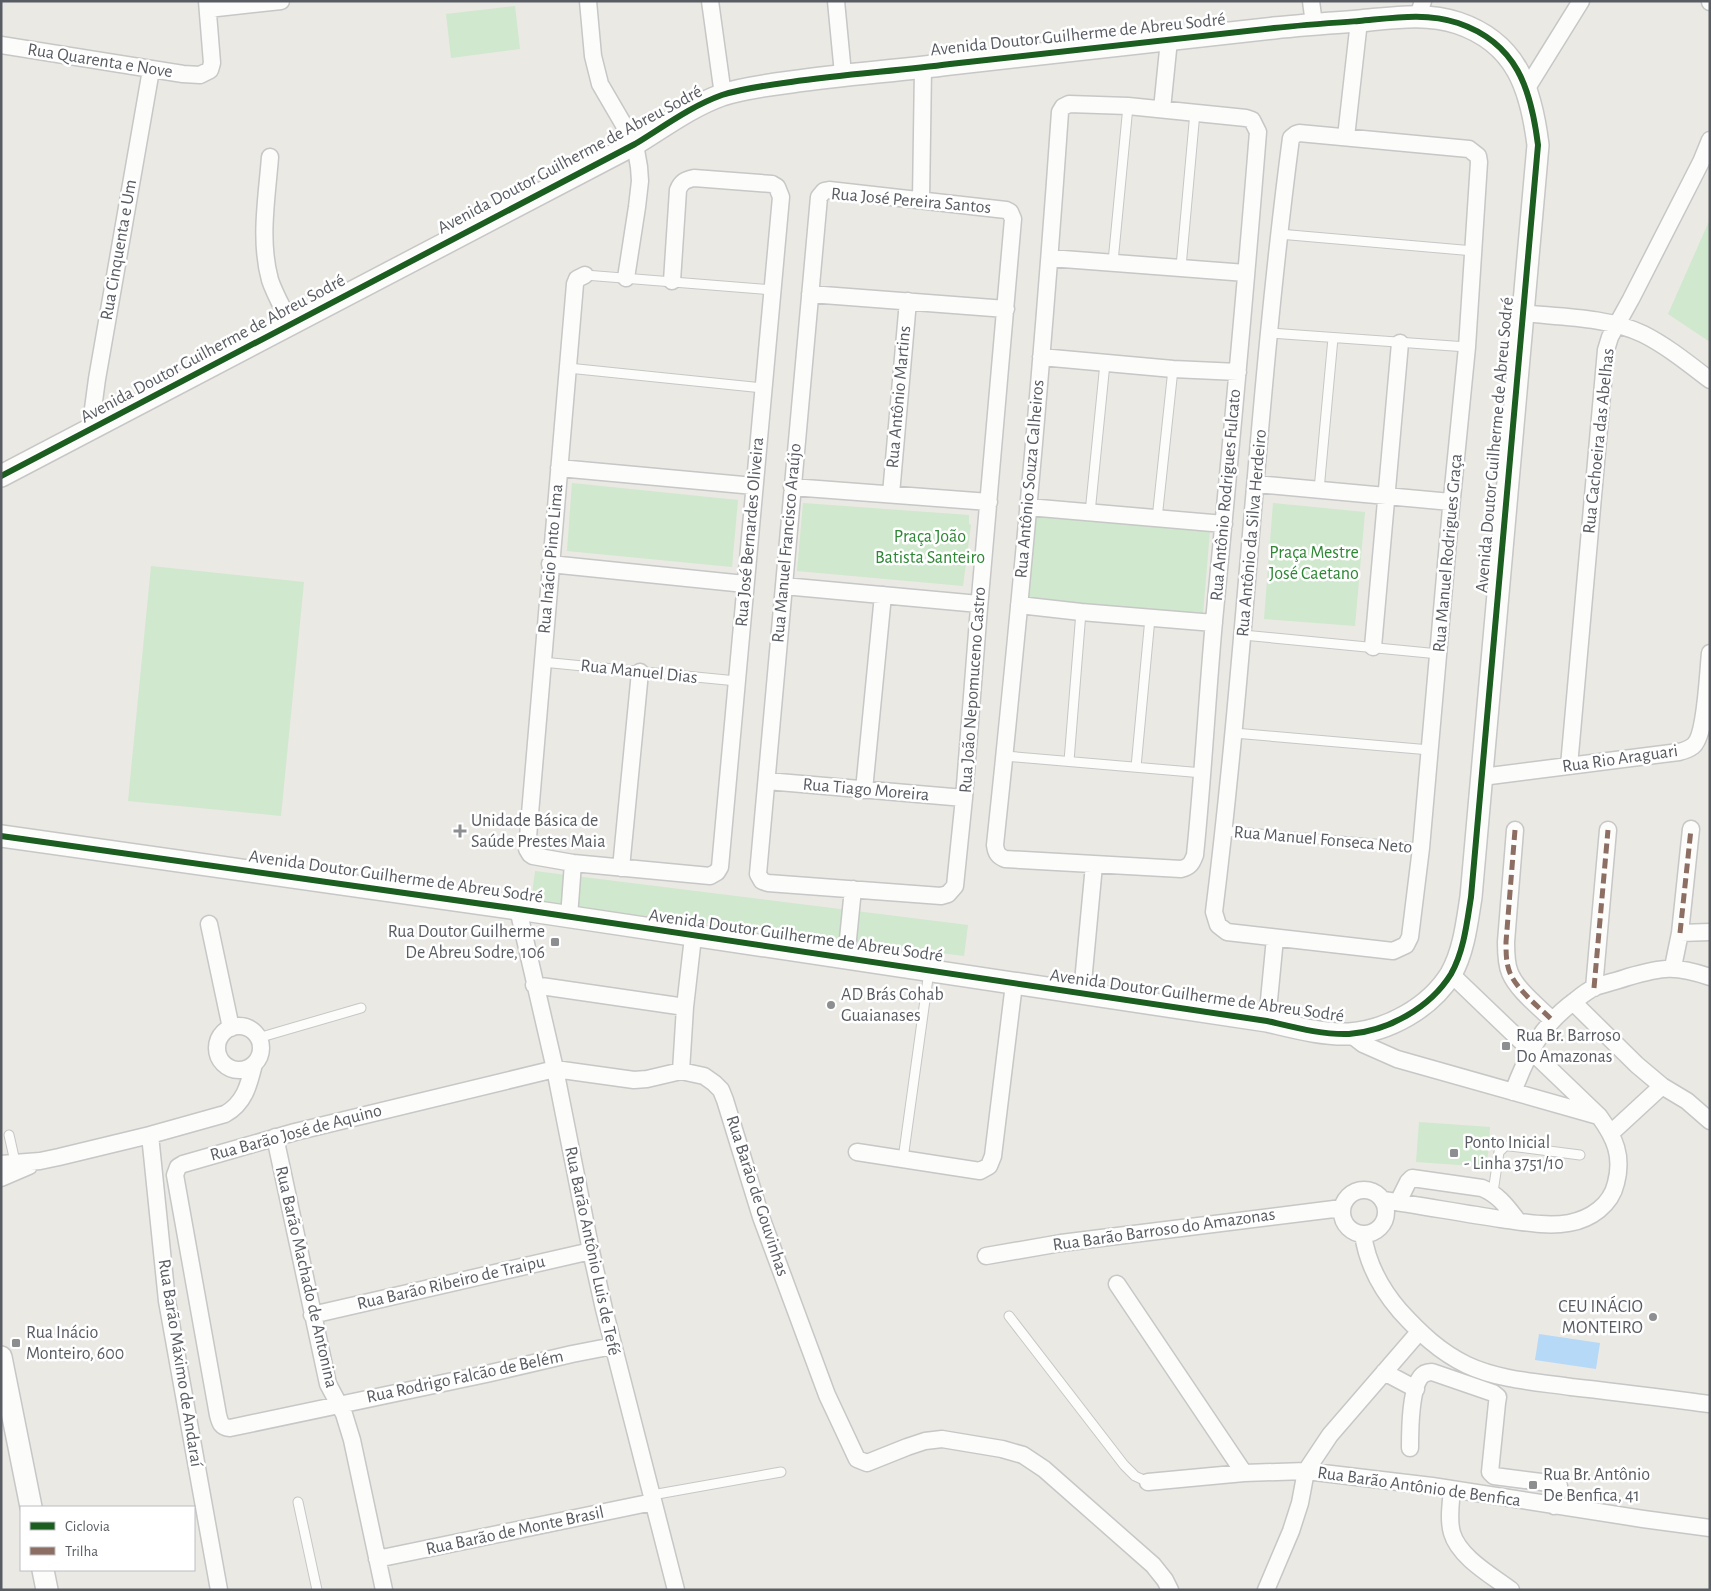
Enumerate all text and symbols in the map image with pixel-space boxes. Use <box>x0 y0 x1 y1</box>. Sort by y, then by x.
street label: Avenida Doutor Guilherme de Abreu Sodré <box>929 11 1227 59</box>
street label: Rua Quarenta e Nove <box>26 41 174 81</box>
street label: Avenida Doutor Guilherme de Abreu Sodré <box>435 82 705 238</box>
street label: Rua Cinquenta e Um <box>98 178 140 322</box>
street label: Rua José Pereira Santos <box>830 185 992 217</box>
street label: Avenida Doutor Guilherme de Abreu Sodré <box>78 271 348 427</box>
street label: Avenida Doutor Guilherme de Abreu Sodré <box>1473 296 1517 594</box>
street label: Rua Antônio Martins <box>884 325 914 469</box>
street label: Rua Cachoeira das Abelhas <box>1580 347 1618 535</box>
street label: Rua Antônio Souza Calheiros <box>1012 379 1048 579</box>
street label: Rua Antônio Rodrigues Fulcato <box>1208 388 1244 602</box>
street label: Rua Antônio da Silva Herdeiro <box>1234 428 1270 638</box>
street label: Rua José Bernardes Oliveira <box>733 436 767 628</box>
street label: Rua Manuel Francisco Araújo <box>769 442 805 644</box>
street label: Rua Manuel Rodrigues Graça <box>1430 453 1466 653</box>
street label: Rua Inácio Pinto Lima <box>535 483 567 635</box>
park label: Praça João Batista Santeiro <box>875 528 985 567</box>
park label: Praça Mestre José Caetano <box>1269 544 1359 583</box>
street label: Rua João Nepomuceno Castro <box>957 586 989 794</box>
street label: Rua Manuel Dias <box>580 657 698 687</box>
street label: Rua Rio Araguari <box>1561 742 1679 776</box>
street label: Rua Tiago Moreira <box>802 775 930 805</box>
place label: Unidade Básica de Saúde Prestes Maia <box>471 812 606 851</box>
street label: Rua Manuel Fonseca Neto <box>1233 823 1413 857</box>
marker: Unidade Básica de Saúde Prestes Maia <box>453 824 467 838</box>
street label: Avenida Doutor Guilherme de Abreu Sodré <box>248 847 544 907</box>
street label: Avenida Doutor Guilherme de Abreu Sodré <box>648 906 944 966</box>
place label: Rua Doutor Guilherme De Abreu Sodre, 106 <box>388 923 545 962</box>
marker: Rua Doutor Guilherme De Abreu Sodre, 106 <box>549 936 561 948</box>
street label: Avenida Doutor Guilherme de Abreu Sodré <box>1049 966 1345 1026</box>
place label: AD Brás Cohab Guaianases <box>841 986 944 1025</box>
marker: AD Brás Cohab Guaianases <box>825 999 837 1011</box>
place label: Rua Br. Barroso Do Amazonas <box>1516 1027 1621 1066</box>
marker: Rua Br. Barroso Do Amazonas <box>1500 1040 1512 1052</box>
street label: Rua Barão José de Aquino <box>208 1101 384 1165</box>
street label: Rua Barão de Gouvinhas <box>722 1113 792 1279</box>
place label: Ponto Inicial - Linha 3751/10 <box>1464 1134 1564 1173</box>
street label: Rua Barão Antônio Luis de Tefé <box>561 1145 623 1357</box>
marker: Ponto Inicial - Linha 3751/10 <box>1448 1147 1460 1159</box>
street label: Rua Barão Machado de Antonina <box>272 1164 340 1390</box>
street label: Rua Barão Barroso do Amazonas <box>1052 1205 1276 1255</box>
street label: Rua Barão Ribeiro de Traipu <box>355 1253 547 1313</box>
street label: Rua Barão Máximo de Andaraí <box>155 1258 205 1469</box>
place label: CEU INÁCIO MONTEIRO <box>1558 1295 1643 1337</box>
marker: CEU INÁCIO MONTEIRO <box>1647 1311 1659 1323</box>
place label: Rua Inácio Monteiro, 600 <box>26 1324 124 1363</box>
marker: Rua Inácio Monteiro, 600 <box>10 1337 22 1349</box>
street label: Rua Rodrigo Falcão de Belém <box>365 1347 565 1407</box>
street label: Rua Barão Antônio de Benfica <box>1316 1464 1522 1510</box>
place label: Rua Br. Antônio De Benfica, 41 <box>1543 1466 1650 1505</box>
marker: Rua Br. Antônio De Benfica, 41 <box>1527 1479 1539 1491</box>
street label: Rua Barão de Monte Brasil <box>424 1503 606 1559</box>
legend <box>20 1506 195 1571</box>
text: Ciclovia <box>65 1519 110 1534</box>
text: Trilha <box>65 1544 98 1559</box>

